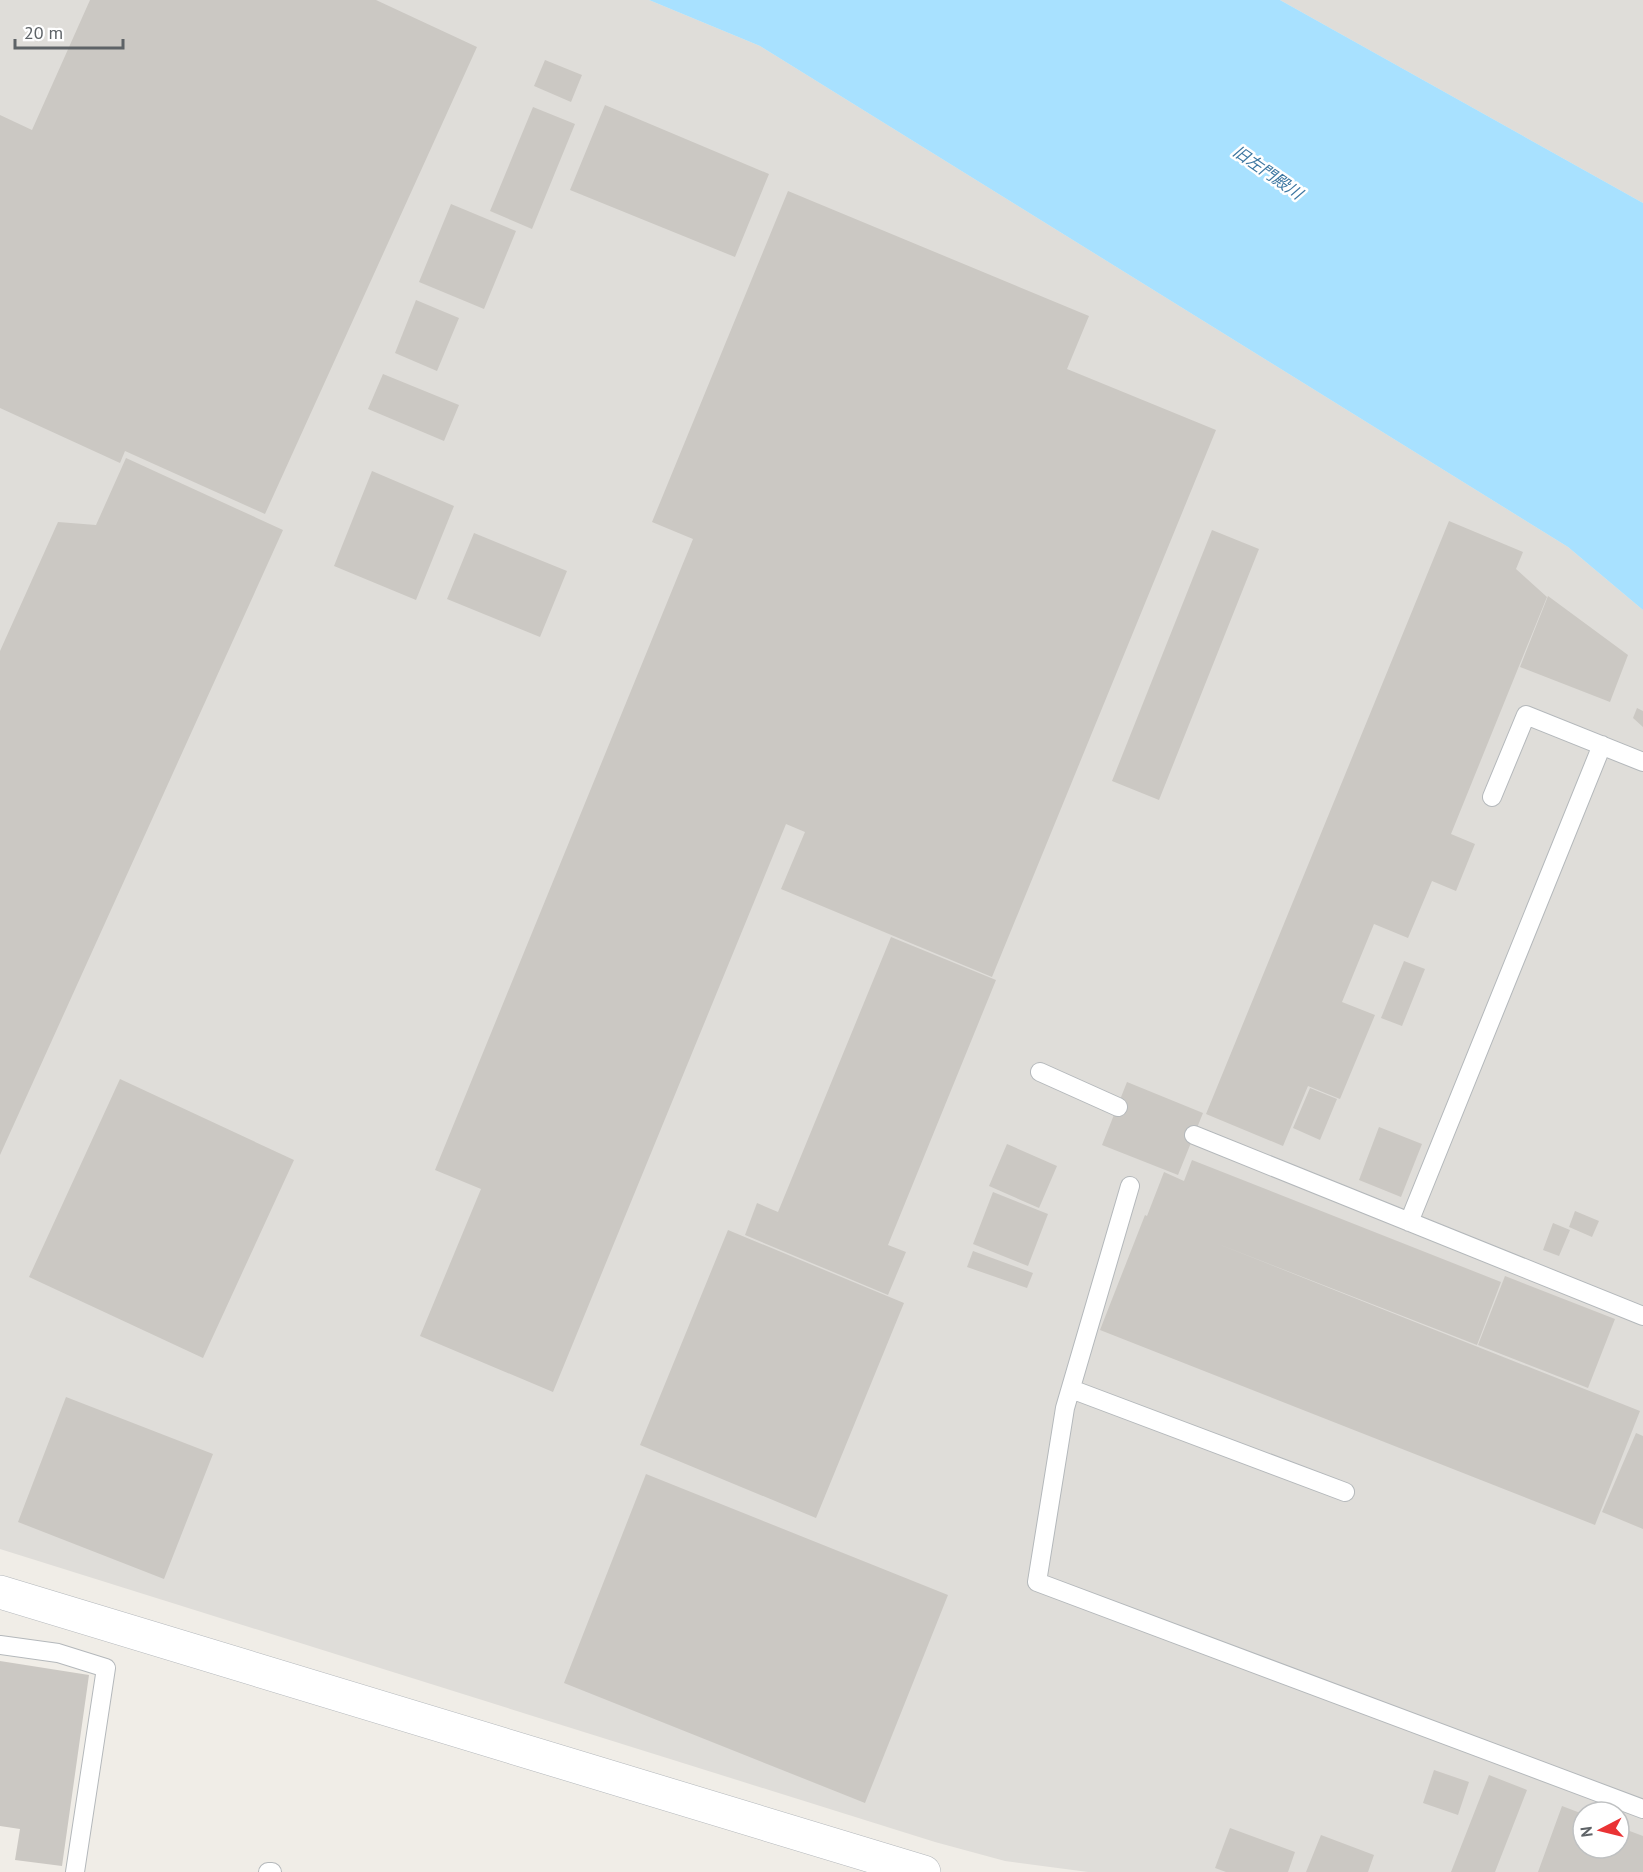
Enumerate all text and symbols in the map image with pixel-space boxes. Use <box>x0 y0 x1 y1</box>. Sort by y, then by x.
scale bar <box>15 12 123 50</box>
text: 20 m <box>24 21 63 44</box>
water label: 旧左門殿川 <box>1229 141 1308 204</box>
north arrow <box>1571 1800 1631 1860</box>
text: N <box>1576 1825 1597 1838</box>

